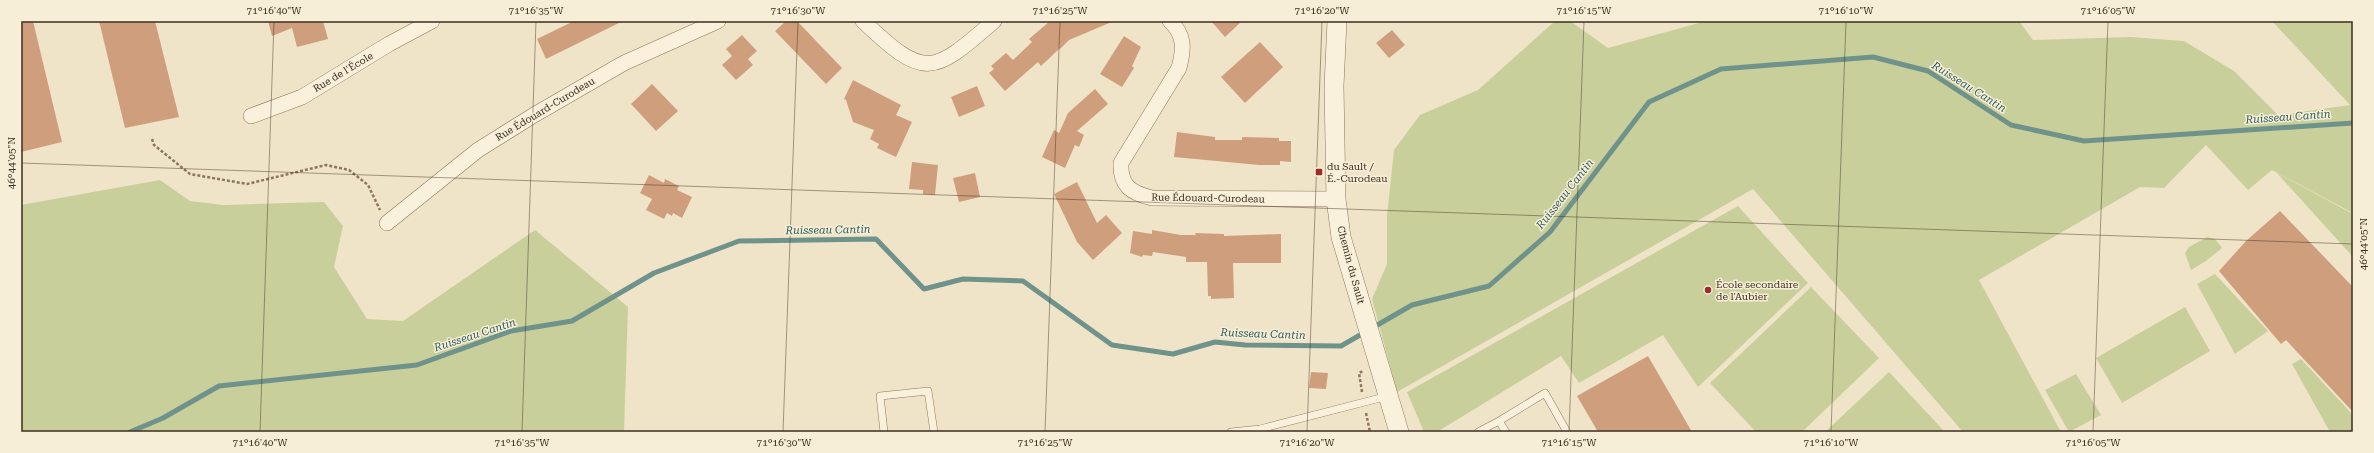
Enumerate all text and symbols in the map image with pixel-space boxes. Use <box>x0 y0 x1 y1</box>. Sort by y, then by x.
text: 71°16'40"W <box>247 5 302 16</box>
text: 71°16'35"W <box>509 5 564 16</box>
text: 71°16'30"W <box>771 5 826 16</box>
text: 71°16'25"W <box>1033 5 1088 16</box>
text: 71°16'20"W <box>1295 5 1350 16</box>
text: 71°16'15"W <box>1557 5 1612 16</box>
text: 71°16'10"W <box>1819 5 1874 16</box>
text: 71°16'05"W <box>2081 5 2136 16</box>
street label: Rue de l'École <box>311 50 375 94</box>
water label: Ruisseau Cantin <box>1929 58 2009 115</box>
street label: Rue Édouard-Curodeau <box>493 75 597 143</box>
water label: Ruisseau Cantin <box>2244 108 2331 127</box>
text: 46°44'05"N <box>6 137 17 189</box>
water label: Ruisseau Cantin <box>1533 156 1596 232</box>
place label: du Sault / É.-Curodeau <box>1327 161 1388 184</box>
marker: du Sault / É.-Curodeau <box>1314 167 1324 177</box>
street label: Rue Édouard-Curodeau <box>1151 192 1266 205</box>
text: 46°44'05"N <box>2358 218 2369 270</box>
water label: Ruisseau Cantin <box>784 223 871 237</box>
street label: Chemin du Sault <box>1335 225 1367 305</box>
place label: École secondaire de l'Aubier <box>1716 279 1799 302</box>
marker: École secondaire de l'Aubier <box>1703 285 1713 295</box>
water label: Ruisseau Cantin <box>432 316 518 355</box>
water label: Ruisseau Cantin <box>1219 326 1306 342</box>
text: 71°16'40"W <box>233 437 288 448</box>
text: 71°16'35"W <box>495 437 550 448</box>
text: 71°16'30"W <box>757 437 812 448</box>
text: 71°16'25"W <box>1018 437 1073 448</box>
text: 71°16'20"W <box>1280 437 1335 448</box>
text: 71°16'15"W <box>1542 437 1597 448</box>
text: 71°16'10"W <box>1804 437 1859 448</box>
text: 71°16'05"W <box>2066 437 2121 448</box>

